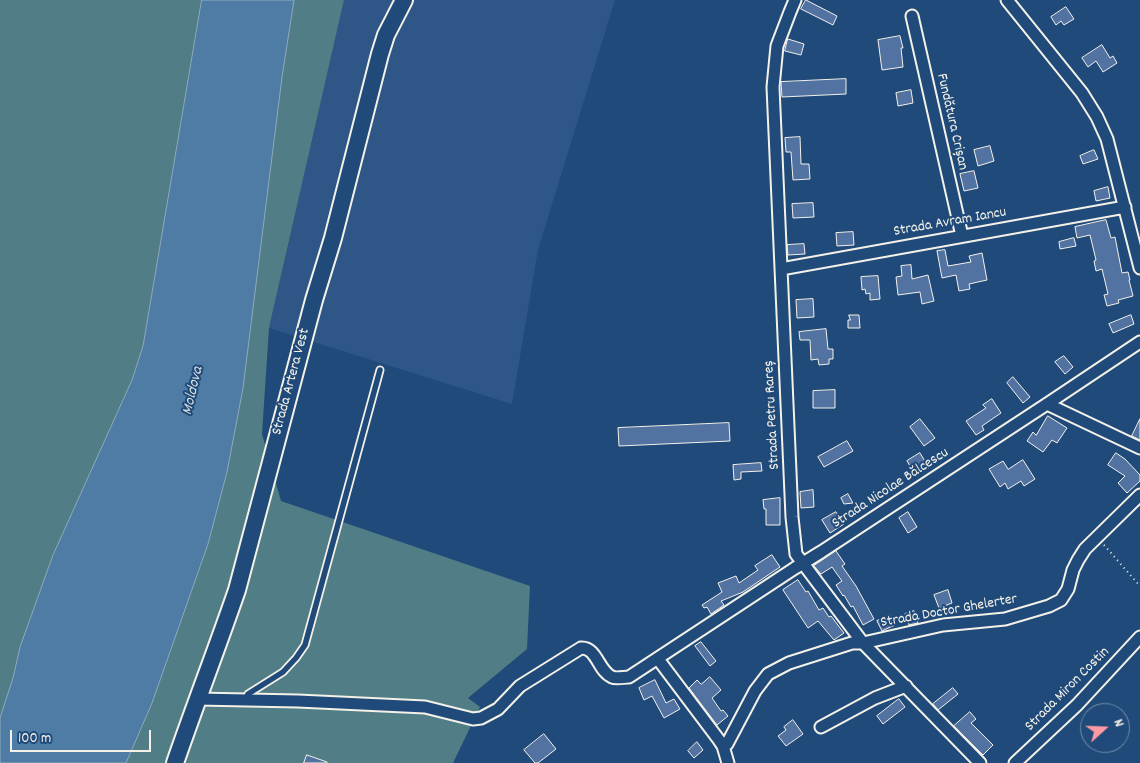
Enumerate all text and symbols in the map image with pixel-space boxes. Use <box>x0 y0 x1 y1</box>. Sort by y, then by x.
street label: Fundătura Crișan <box>931 72 971 172</box>
street label: Strada Avram Iancu <box>892 204 1008 242</box>
street label: Strada Artera Vest <box>269 327 315 437</box>
street label: Strada Petru Rareș <box>761 360 785 470</box>
water label: Moldova <box>179 365 209 417</box>
street label: Strada Nicolae Bălcescu <box>829 445 953 533</box>
street label: Strada Doctor Ghelerter <box>879 591 1019 633</box>
street label: Strada Miron Costin <box>1022 644 1114 736</box>
north arrow <box>1080 703 1130 753</box>
text: N <box>1108 717 1129 730</box>
scale bar <box>12 720 154 752</box>
text: 100 m <box>18 728 51 750</box>

